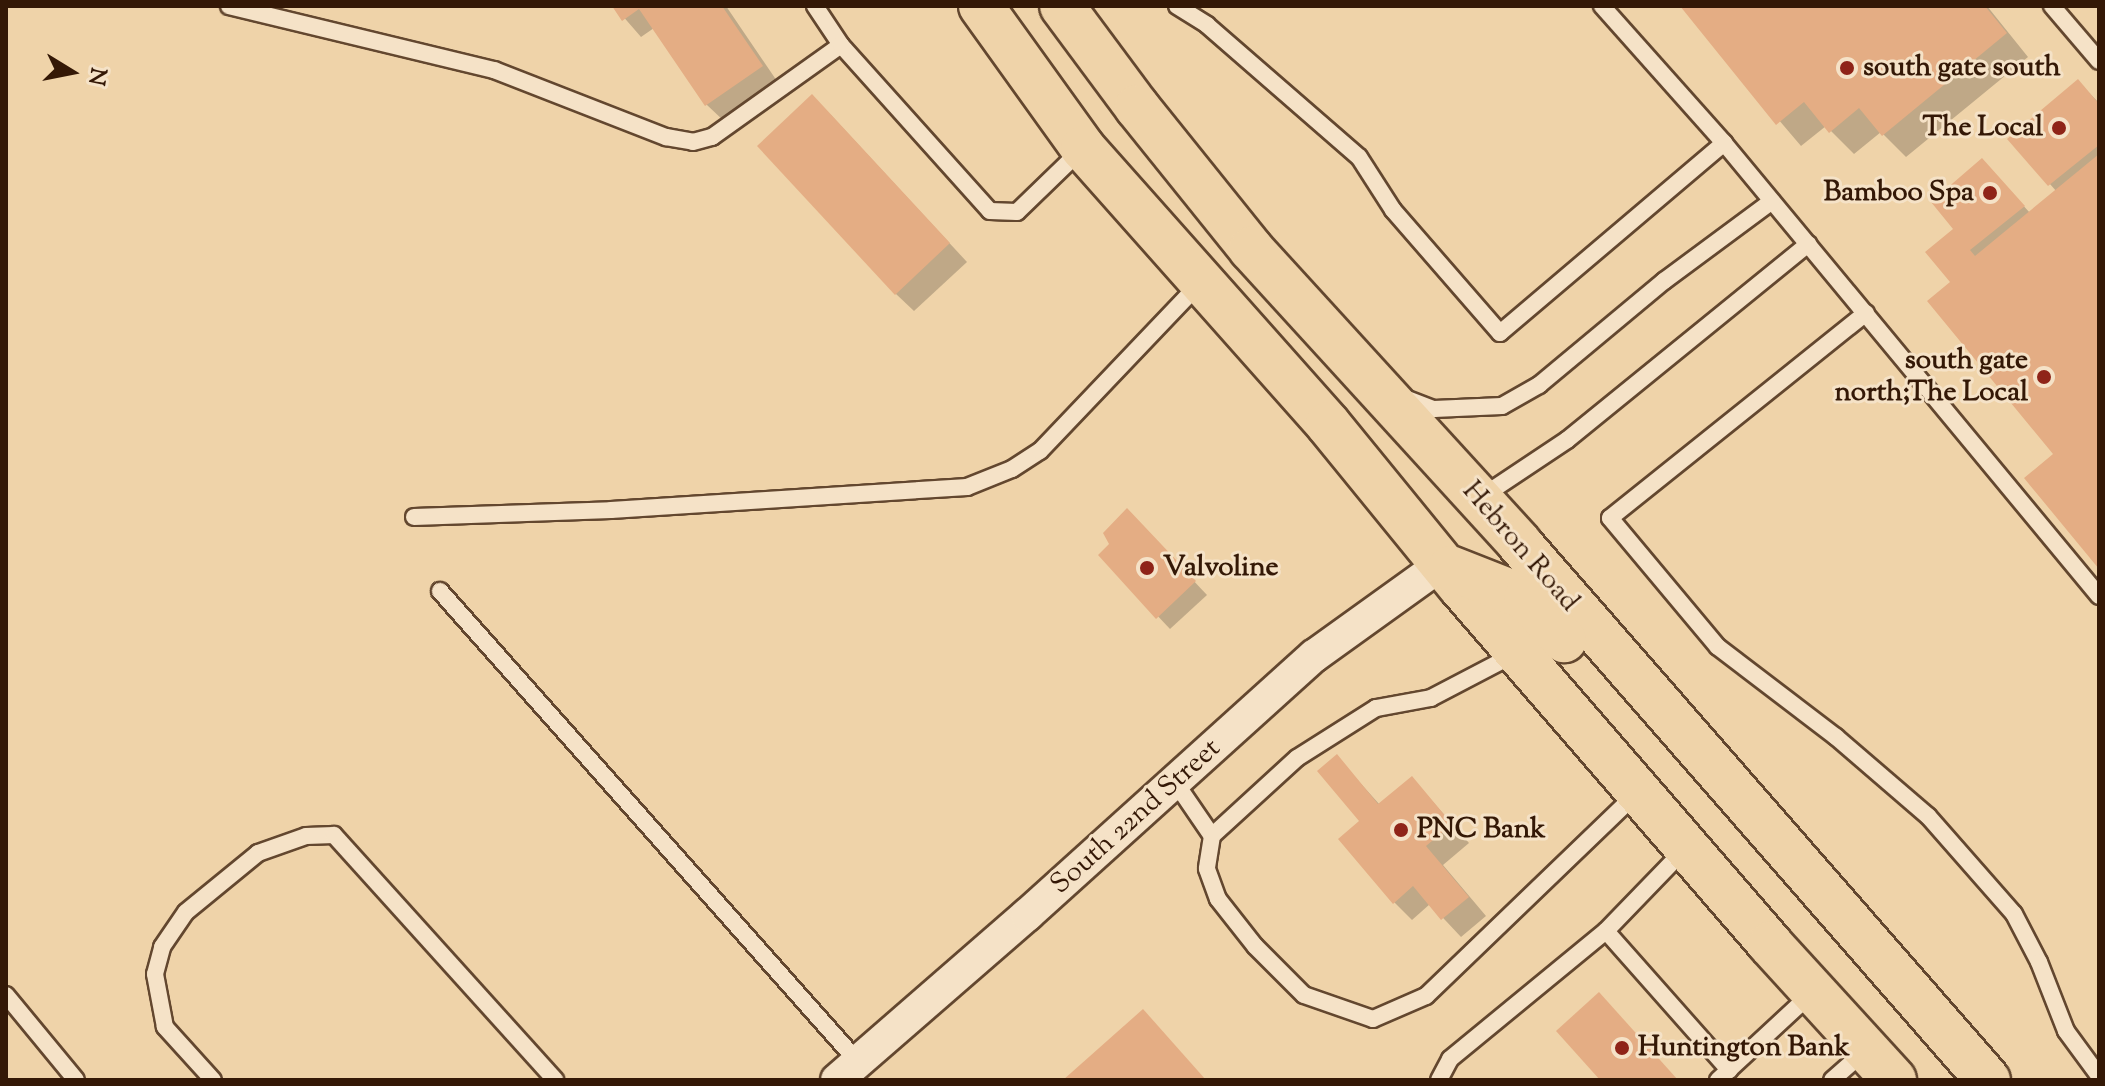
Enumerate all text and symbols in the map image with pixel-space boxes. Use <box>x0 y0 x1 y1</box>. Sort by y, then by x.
north arrow <box>32 32 112 112</box>
place label: south gate south <box>1863 51 2061 85</box>
marker: south gate south <box>1838 59 1856 77</box>
text: N <box>78 65 113 88</box>
place label: The Local <box>1923 111 2043 145</box>
marker: The Local <box>2050 119 2068 137</box>
place label: Bamboo Spa <box>1824 176 1974 210</box>
marker: Bamboo Spa <box>1981 184 1999 202</box>
place label: south gate north;The Local <box>1835 344 2028 410</box>
marker: south gate north;The Local <box>2035 368 2053 386</box>
street label: Hebron Road <box>1454 475 1586 619</box>
place label: Valvoline <box>1163 551 1278 585</box>
marker: Valvoline <box>1138 559 1156 577</box>
street label: South 22nd Street <box>1044 732 1228 902</box>
place label: PNC Bank <box>1417 813 1546 847</box>
marker: PNC Bank <box>1392 821 1410 839</box>
place label: Huntington Bank <box>1638 1031 1850 1065</box>
marker: Huntington Bank <box>1613 1039 1631 1057</box>

